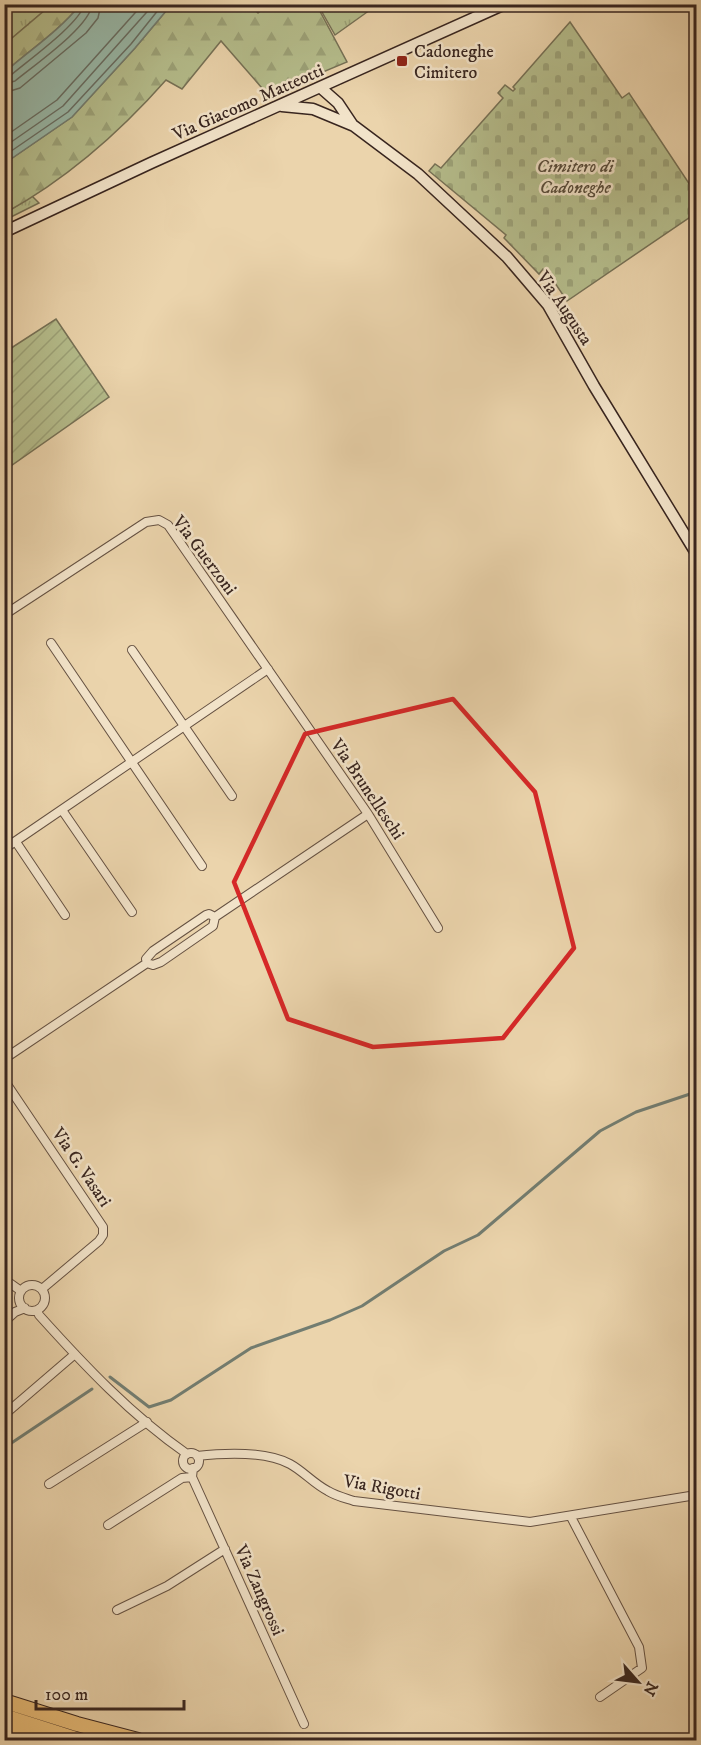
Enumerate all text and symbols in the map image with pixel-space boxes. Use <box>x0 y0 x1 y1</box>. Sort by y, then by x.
place label: Cadoneghe Cimitero <box>414 41 494 84</box>
marker: Cadoneghe Cimitero <box>395 54 409 68</box>
street label: Via Giacomo Matteotti <box>169 60 327 146</box>
park label: Cimitero di Cadoneghe <box>537 156 615 199</box>
street label: Via Augusta <box>531 267 597 350</box>
street label: Via Guerzoni <box>167 511 241 600</box>
street label: Via Brunelleschi <box>325 734 409 844</box>
street label: Via G. Vasari <box>46 1123 116 1211</box>
street label: Via Rigotti <box>341 1470 422 1506</box>
street label: Via Zangrossi <box>229 1541 289 1639</box>
north arrow <box>608 1652 668 1712</box>
scale bar <box>36 1673 184 1711</box>
text: N <box>638 1678 662 1699</box>
text: 100 m <box>45 1684 88 1706</box>

